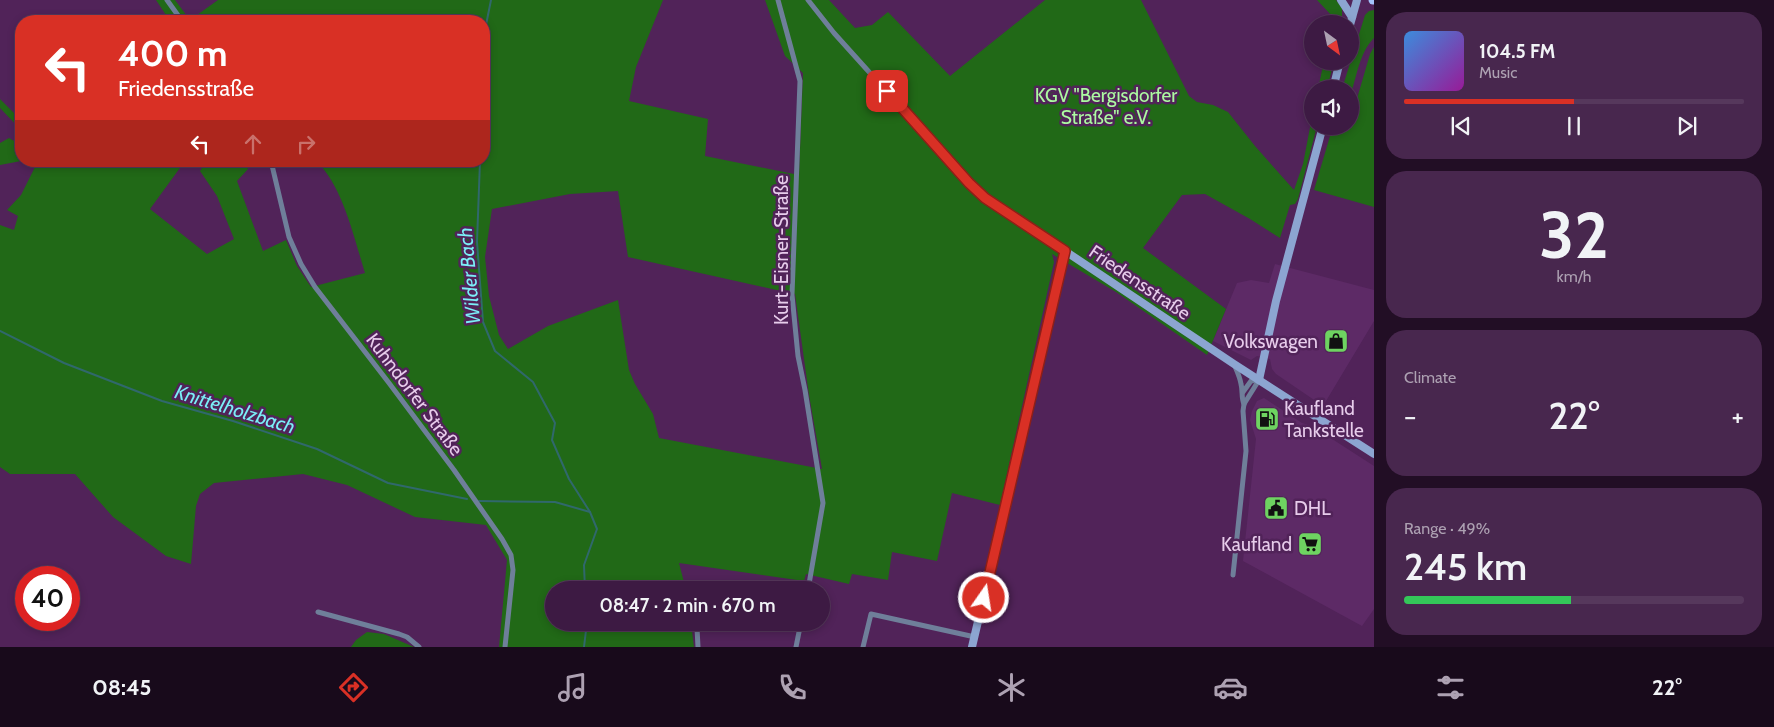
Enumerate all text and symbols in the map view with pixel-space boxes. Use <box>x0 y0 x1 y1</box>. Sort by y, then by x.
north arrow <box>1304 15 1359 70</box>
map controls <box>1304 15 1359 135</box>
text: 400 m <box>118 32 227 75</box>
icon: left <box>35 35 100 100</box>
text: 104.5 FM <box>1479 40 1555 63</box>
text: Music <box>1479 63 1517 82</box>
pin <box>866 70 908 112</box>
text: Friedensstraße <box>118 75 254 102</box>
icon: arrive <box>873 77 901 105</box>
button: sound <box>1304 80 1359 135</box>
park label: KGV "Bergisdorfer Straße" e.V. <box>1035 84 1177 129</box>
icon: previous <box>1447 112 1475 140</box>
icon: pause <box>1560 112 1588 140</box>
icon: next <box>1673 112 1701 140</box>
icon: left <box>186 130 214 158</box>
icon: ahead <box>239 130 267 158</box>
icon: right <box>292 130 320 158</box>
street label: Kurt-Eisner-Straße <box>770 175 793 325</box>
text: 32 <box>1539 195 1609 274</box>
water label: Wilder Bach <box>453 226 485 326</box>
street label: Friedensstraße <box>1085 240 1195 325</box>
text: km/h <box>1556 267 1592 286</box>
shop icon: Volkswagen <box>1323 328 1349 354</box>
street label: Kuhndorfer Straße <box>361 329 468 460</box>
place label: Volkswagen <box>1224 330 1318 353</box>
text: Climate <box>1404 368 1456 387</box>
water label: Knittelholzbach <box>172 379 298 439</box>
text: 22° <box>1548 392 1600 439</box>
place label: Kaufland Tankstelle <box>1284 397 1364 442</box>
text: − <box>1404 399 1416 433</box>
text: + <box>1732 399 1744 433</box>
fuel station icon: Kaufland Tankstelle <box>1254 406 1280 432</box>
public building icon: DHL <box>1263 495 1289 521</box>
place label: DHL <box>1294 497 1331 520</box>
text: Range · 49% <box>1404 519 1490 538</box>
supermarket icon: Kaufland <box>1297 531 1323 557</box>
place label: Kaufland <box>1221 533 1292 556</box>
text: 245 km <box>1404 543 1527 590</box>
speed limit sign: 40 <box>15 566 80 631</box>
position arrow <box>957 571 1009 623</box>
text: 08:47 · 2 min · 670 m <box>599 594 776 617</box>
icon: directions <box>336 670 371 705</box>
icon: music <box>555 670 590 705</box>
icon: phone <box>775 670 810 705</box>
icon: climate <box>994 670 1029 705</box>
icon: car <box>1213 670 1248 705</box>
icon: filters <box>1433 670 1468 705</box>
text: 08:45 <box>92 674 151 701</box>
text: 22° <box>1652 674 1682 701</box>

